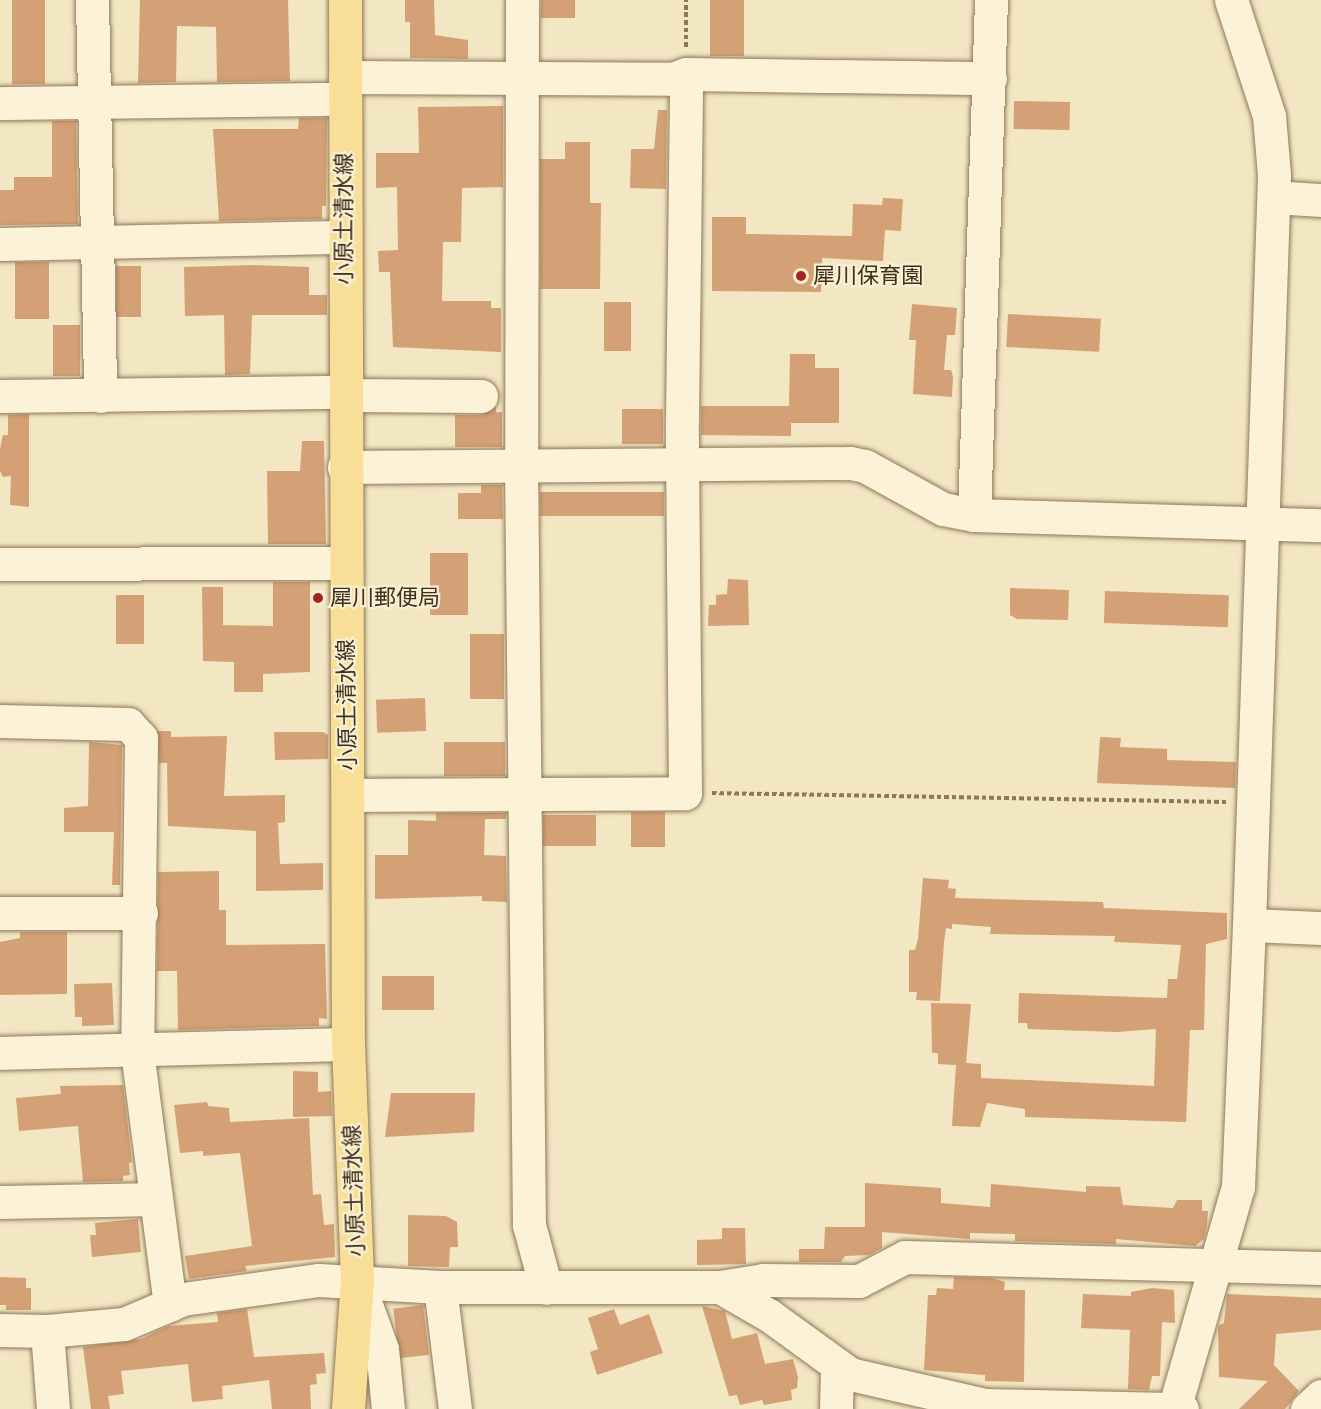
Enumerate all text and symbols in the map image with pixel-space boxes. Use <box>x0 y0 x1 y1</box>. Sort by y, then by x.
street label: 小原土清水線 <box>331 153 357 285</box>
place label: 犀川保育園 <box>813 263 923 289</box>
marker: 犀川保育園 <box>794 269 808 283</box>
place label: 犀川郵便局 <box>330 585 440 611</box>
marker: 犀川郵便局 <box>311 591 325 605</box>
street label: 小原土清水線 <box>333 639 361 771</box>
street label: 小原土清水線 <box>339 1125 369 1257</box>

